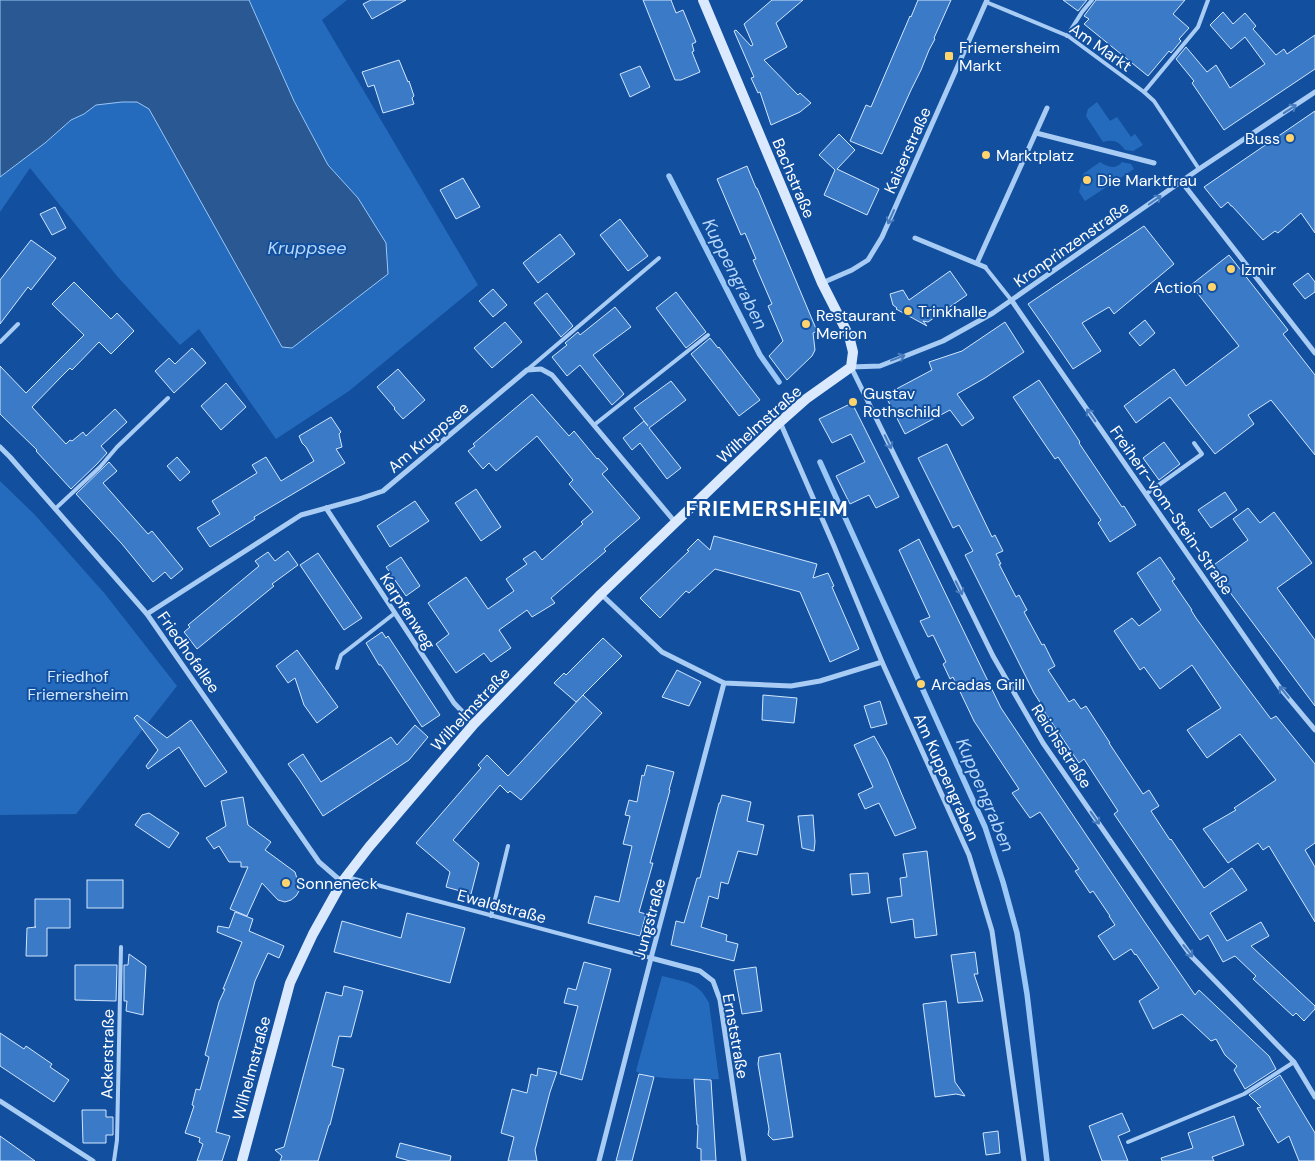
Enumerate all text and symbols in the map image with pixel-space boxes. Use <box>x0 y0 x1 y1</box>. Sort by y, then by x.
street label: Am Markt <box>1065 18 1136 77</box>
place label: Friemersheim Markt <box>959 37 1060 76</box>
marker: Friemersheim Markt <box>943 50 955 62</box>
street label: Kaiserstraße <box>879 104 936 197</box>
one-way arrow <box>1282 104 1296 114</box>
place label: Buss <box>1245 128 1280 149</box>
marker: Buss <box>1284 132 1296 144</box>
street label: Bachstraße <box>767 135 820 221</box>
place label: Marktplatz <box>996 145 1074 166</box>
marker: Marktplatz <box>980 149 992 161</box>
place label: Die Marktfrau <box>1097 170 1197 191</box>
marker: Die Marktfrau <box>1081 174 1093 186</box>
one-way arrow <box>1148 195 1162 205</box>
street label: Kronprinzenstraße <box>1009 197 1133 292</box>
one-way arrow <box>885 209 895 224</box>
water label: Kuppengraben <box>697 214 773 334</box>
water label: Kruppsee <box>267 236 347 260</box>
place label: Izmir <box>1241 259 1276 280</box>
marker: Izmir <box>1225 263 1237 275</box>
place label: Action <box>1154 277 1202 298</box>
marker: Action <box>1206 281 1218 293</box>
place label: Trinkhalle <box>918 301 987 322</box>
place label: Restaurant Merion <box>816 305 896 344</box>
marker: Trinkhalle <box>902 305 914 317</box>
marker: Restaurant Merion <box>800 318 812 330</box>
one-way arrow <box>890 353 905 362</box>
street label: Wilhelmstraße <box>713 381 806 468</box>
place label: Gustav Rothschild <box>863 383 941 422</box>
marker: Gustav Rothschild <box>847 396 859 408</box>
street label: Am Kruppsee <box>383 397 473 478</box>
one-way arrow <box>1086 409 1096 423</box>
street label: Freiherr-vom-Stein-Straße <box>1105 422 1238 599</box>
one-way arrow <box>884 434 893 449</box>
district label: FRIEMERSHEIM <box>685 495 849 523</box>
street label: Karpfenweg <box>375 569 440 653</box>
one-way arrow <box>955 580 964 595</box>
street label: Friedhofallee <box>153 607 225 697</box>
street label: Wilhelmstraße <box>426 663 515 756</box>
park label: Friedhof Friemersheim <box>27 666 129 705</box>
place label: Arcadas Grill <box>931 674 1025 695</box>
marker: Arcadas Grill <box>915 678 927 690</box>
one-way arrow <box>1279 686 1290 699</box>
street label: Reichsstraße <box>1027 700 1097 792</box>
street label: Am Kuppengraben <box>910 710 984 844</box>
water label: Kuppengraben <box>951 735 1019 855</box>
one-way arrow <box>1090 811 1100 825</box>
place label: Sonneneck <box>296 873 378 894</box>
street label: Jungstraße <box>629 876 670 962</box>
marker: Sonneneck <box>280 877 292 889</box>
street label: Ewaldstraße <box>455 885 549 928</box>
one-way arrow <box>1183 944 1193 958</box>
street label: Ernststraße <box>718 992 753 1080</box>
street label: Ackerstraße <box>96 1009 119 1099</box>
street label: Wilhelmstraße <box>227 1014 275 1123</box>

